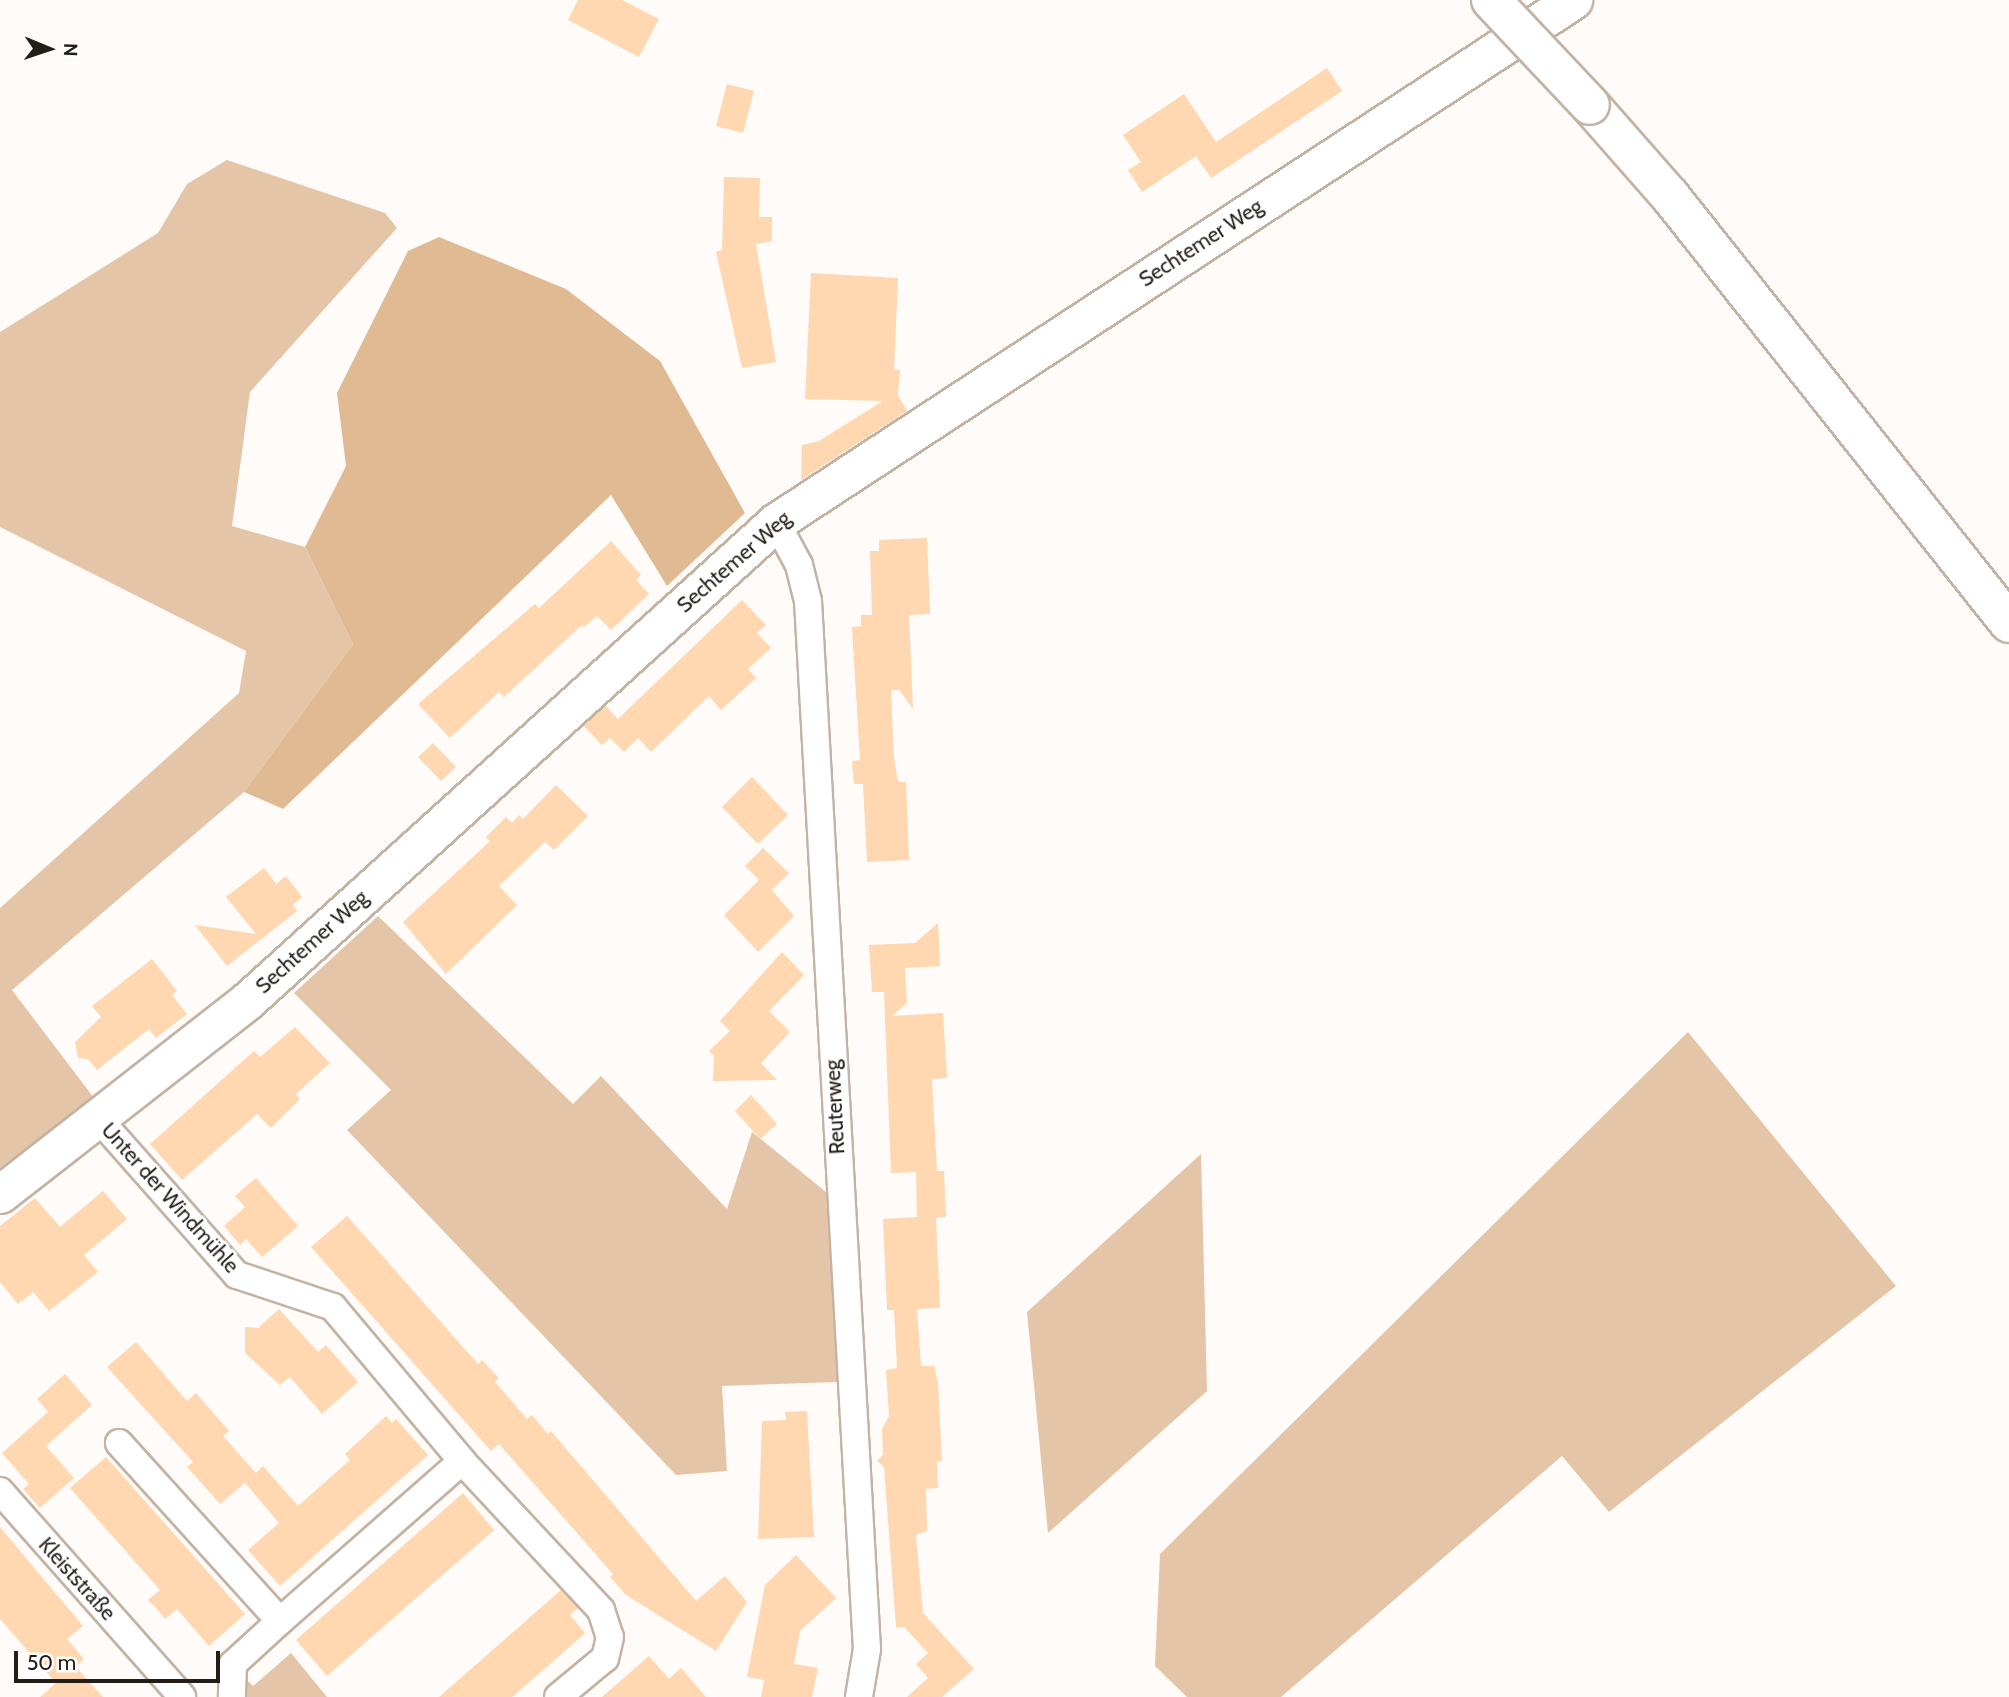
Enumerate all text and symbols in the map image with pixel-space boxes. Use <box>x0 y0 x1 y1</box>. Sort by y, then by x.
north arrow <box>14 14 84 84</box>
text: N <box>59 43 82 57</box>
street label: Sechtemer Weg <box>1134 194 1268 292</box>
street label: Sechtemer Weg <box>672 506 796 618</box>
street label: Sechtemer Weg <box>251 885 373 999</box>
street label: Reuterweg <box>820 1059 850 1155</box>
street label: Unter der Windmühle <box>96 1118 244 1278</box>
street label: Kleiststraße <box>33 1532 121 1626</box>
scale bar <box>18 1638 224 1682</box>
text: 50 m <box>27 1650 76 1675</box>

